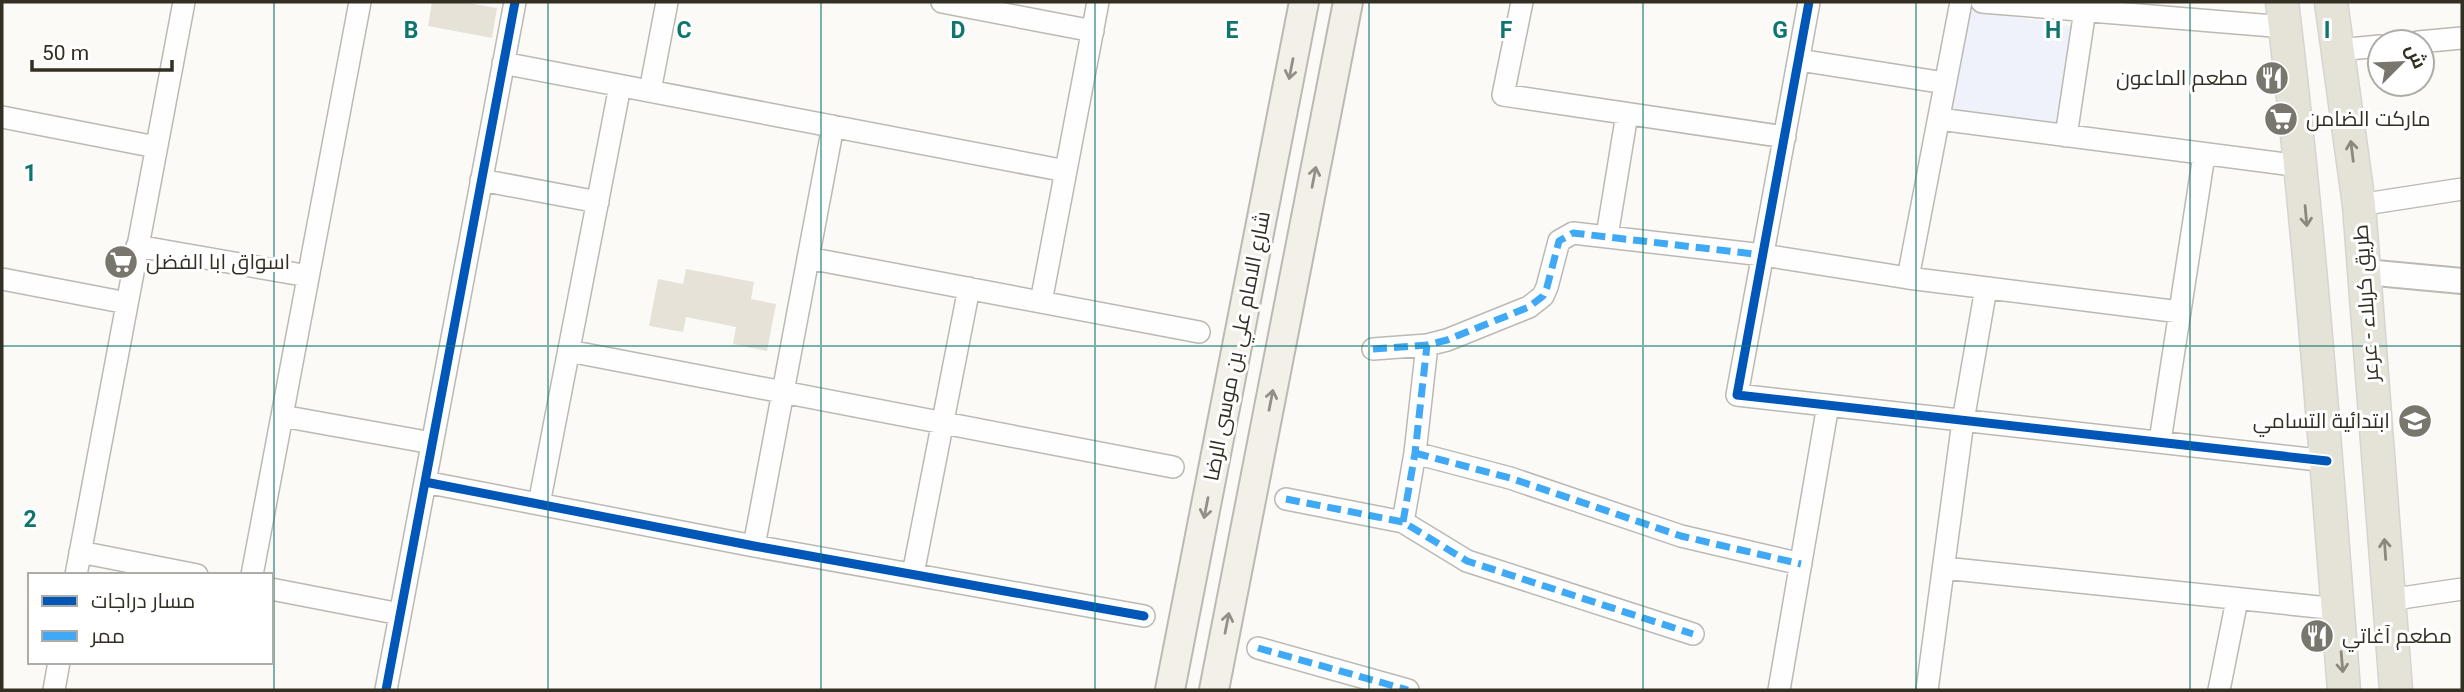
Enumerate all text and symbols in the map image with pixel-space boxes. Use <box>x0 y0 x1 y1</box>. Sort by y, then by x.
text: B <box>404 17 418 44</box>
text: C <box>676 17 692 44</box>
text: D <box>951 17 965 44</box>
text: E <box>1226 17 1239 44</box>
text: F <box>1500 17 1513 44</box>
text: G <box>1772 17 1788 44</box>
text: H <box>2045 17 2061 44</box>
text: I <box>2324 17 2330 44</box>
scale bar <box>32 28 172 72</box>
north arrow <box>2366 28 2436 98</box>
text: ش <box>2401 40 2432 72</box>
text: 50 m <box>42 41 89 65</box>
one-way arrow <box>1284 57 1297 80</box>
restaurant icon: مطعم الماعون <box>2253 59 2291 97</box>
place label: مطعم الماعون <box>2116 66 2248 92</box>
supermarket icon: ماركت الضامن <box>2262 100 2300 138</box>
place label: ماركت الضامن <box>2306 107 2430 132</box>
one-way arrow <box>2345 141 2358 163</box>
text: 1 <box>23 160 37 187</box>
one-way arrow <box>1308 166 1321 189</box>
one-way arrow <box>2300 204 2313 226</box>
street label: شارع الامام علي بن موسى الرضا <box>1199 209 1279 484</box>
street label: طريق كربلاء - عرعر <box>2349 224 2385 383</box>
supermarket icon: اسواق ابا الفضل <box>102 243 140 281</box>
place label: اسواق ابا الفضل <box>146 250 290 275</box>
one-way arrow <box>1264 389 1278 412</box>
school or university icon: ابتدائية التسامي <box>2396 402 2434 440</box>
place label: ابتدائية التسامي <box>2253 409 2390 437</box>
one-way arrow <box>1198 497 1212 519</box>
text: 2 <box>23 506 37 533</box>
one-way arrow <box>2378 538 2391 561</box>
legend <box>28 573 273 664</box>
text: مسار دراجات <box>91 589 195 613</box>
one-way arrow <box>1221 612 1234 635</box>
restaurant icon: مطعم آغاتي <box>2298 617 2336 655</box>
text: ممر <box>90 624 125 648</box>
place label: مطعم آغاتي <box>2342 624 2452 652</box>
one-way arrow <box>2336 650 2349 673</box>

